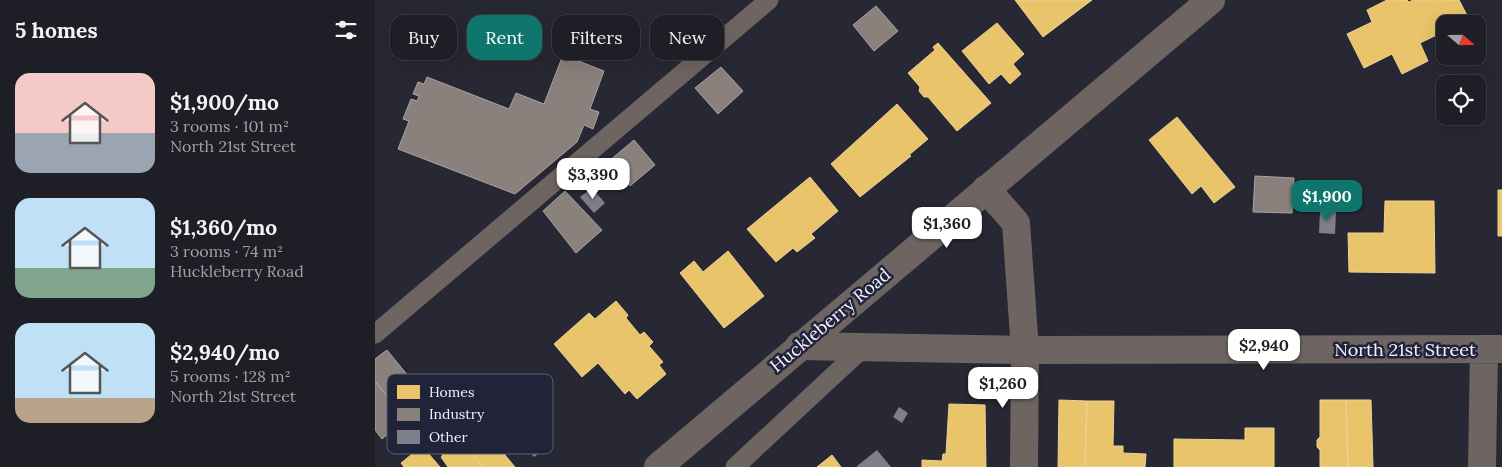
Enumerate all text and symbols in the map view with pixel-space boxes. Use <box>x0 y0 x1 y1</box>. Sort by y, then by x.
chip: Buy <box>390 15 457 60</box>
chip: Rent <box>467 15 542 60</box>
chip: Filters <box>552 15 640 60</box>
chip: New <box>650 15 724 60</box>
north arrow <box>1436 15 1486 65</box>
map controls <box>1436 15 1486 125</box>
icon: filters <box>332 16 360 44</box>
text: 5 homes <box>15 17 98 44</box>
button: locate <box>1436 75 1486 125</box>
text: $1,900/mo <box>170 89 279 116</box>
icon: home <box>55 93 115 153</box>
text: 3 rooms · 101 m² <box>170 116 289 136</box>
text: North 21st Street <box>170 136 296 156</box>
pin: $3,390 <box>552 158 634 200</box>
text: $3,390 <box>568 164 618 184</box>
pin: $1,900 <box>1286 180 1368 222</box>
text: $1,900 <box>1302 186 1352 206</box>
pin: $1,360 <box>906 206 988 249</box>
text: $1,360 <box>923 213 971 233</box>
text: $1,360/mo <box>170 214 277 241</box>
icon: home <box>55 218 115 278</box>
text: 3 rooms · 74 m² <box>170 241 283 261</box>
text: Huckleberry Road <box>170 261 304 281</box>
street label: Huckleberry Road <box>765 263 895 377</box>
pin: $2,940 <box>1223 328 1305 371</box>
text: $2,940 <box>1239 335 1289 355</box>
street label: North 21st Street <box>1334 338 1476 361</box>
text: $2,940/mo <box>170 339 280 366</box>
icon: home <box>55 343 115 403</box>
text: 5 rooms · 128 m² <box>170 366 291 386</box>
pin: $1,260 <box>962 366 1044 409</box>
text: $1,260 <box>979 373 1027 393</box>
legend <box>387 374 553 454</box>
text: Homes <box>429 383 474 401</box>
text: North 21st Street <box>170 386 296 406</box>
text: Industry <box>429 405 485 423</box>
text: Other <box>429 428 468 446</box>

